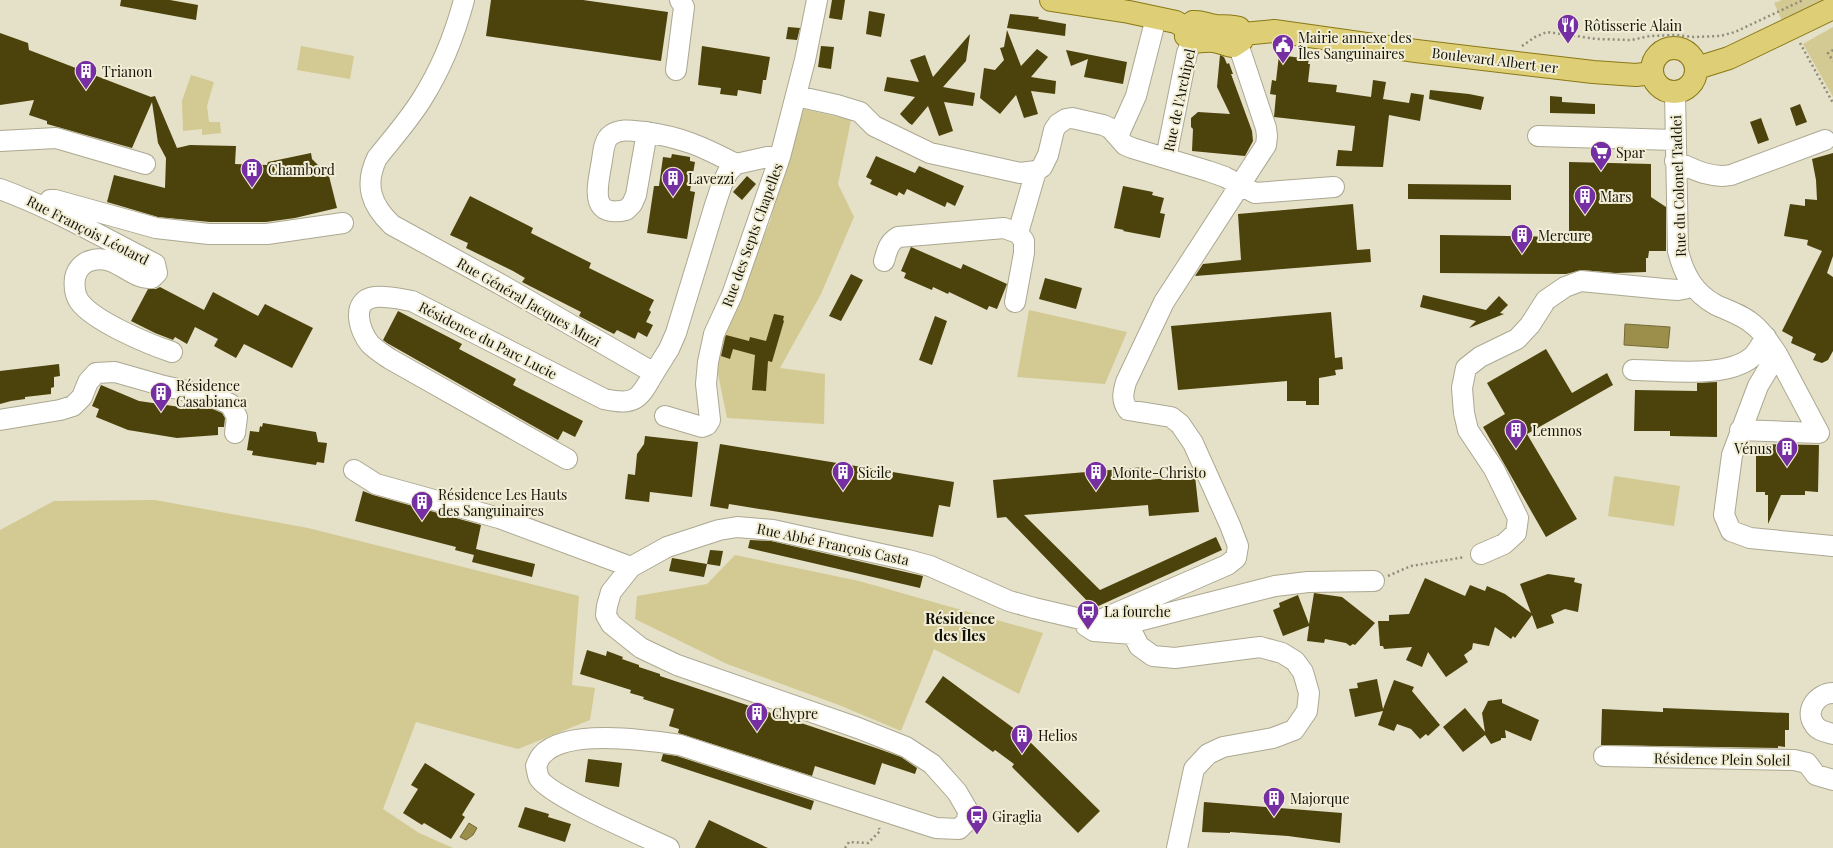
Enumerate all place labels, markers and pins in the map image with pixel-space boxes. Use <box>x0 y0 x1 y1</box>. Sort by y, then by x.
restaurant icon: Rôtisserie Alain <box>1555 12 1581 45</box>
place label: Rôtisserie Alain <box>1584 16 1683 35</box>
place label: Mairie annexe des Îles Sanguinaires <box>1297 28 1412 63</box>
public building icon: Mairie annexe des Îles Sanguinaires <box>1270 32 1296 65</box>
building icon: Trianon <box>73 58 99 91</box>
place label: Trianon <box>102 62 153 81</box>
supermarket icon: Spar <box>1588 139 1614 172</box>
place label: Spar <box>1616 143 1646 162</box>
building icon: Chambord <box>239 156 265 189</box>
place label: Chambord <box>268 160 335 179</box>
building icon: Lavezzi <box>660 165 686 198</box>
place label: Lavezzi <box>688 169 734 188</box>
building icon: Mars <box>1572 183 1598 216</box>
place label: Mars <box>1600 187 1632 206</box>
building icon: Mercure <box>1509 222 1535 255</box>
place label: Mercure <box>1538 226 1591 245</box>
place label: Résidence Casabianca <box>176 376 247 411</box>
building icon: Résidence Casabianca <box>148 380 174 413</box>
building icon: Lemnos <box>1503 417 1529 450</box>
place label: Lemnos <box>1532 421 1582 440</box>
building icon: Vénus <box>1774 435 1800 468</box>
place label: Vénus <box>1733 439 1772 458</box>
building icon: Sicile <box>830 459 856 492</box>
building icon: Monte-Christo <box>1083 459 1109 492</box>
place label: Sicile <box>858 463 892 482</box>
place label: Monte-Christo <box>1112 463 1206 482</box>
place label: Résidence Les Hauts des Sanguinaires <box>438 485 567 520</box>
building icon: Résidence Les Hauts des Sanguinaires <box>409 489 435 522</box>
bus stop icon: La fourche <box>1075 598 1101 631</box>
place label: La fourche <box>1104 602 1171 621</box>
building icon: Chypre <box>744 700 770 733</box>
place label: Chypre <box>772 704 818 723</box>
building icon: Helios <box>1009 722 1035 755</box>
place label: Helios <box>1038 726 1077 745</box>
building icon: Majorque <box>1261 785 1287 818</box>
place label: Majorque <box>1290 789 1350 808</box>
bus stop icon: Giraglia <box>964 803 990 836</box>
place label: Giraglia <box>992 807 1042 826</box>

